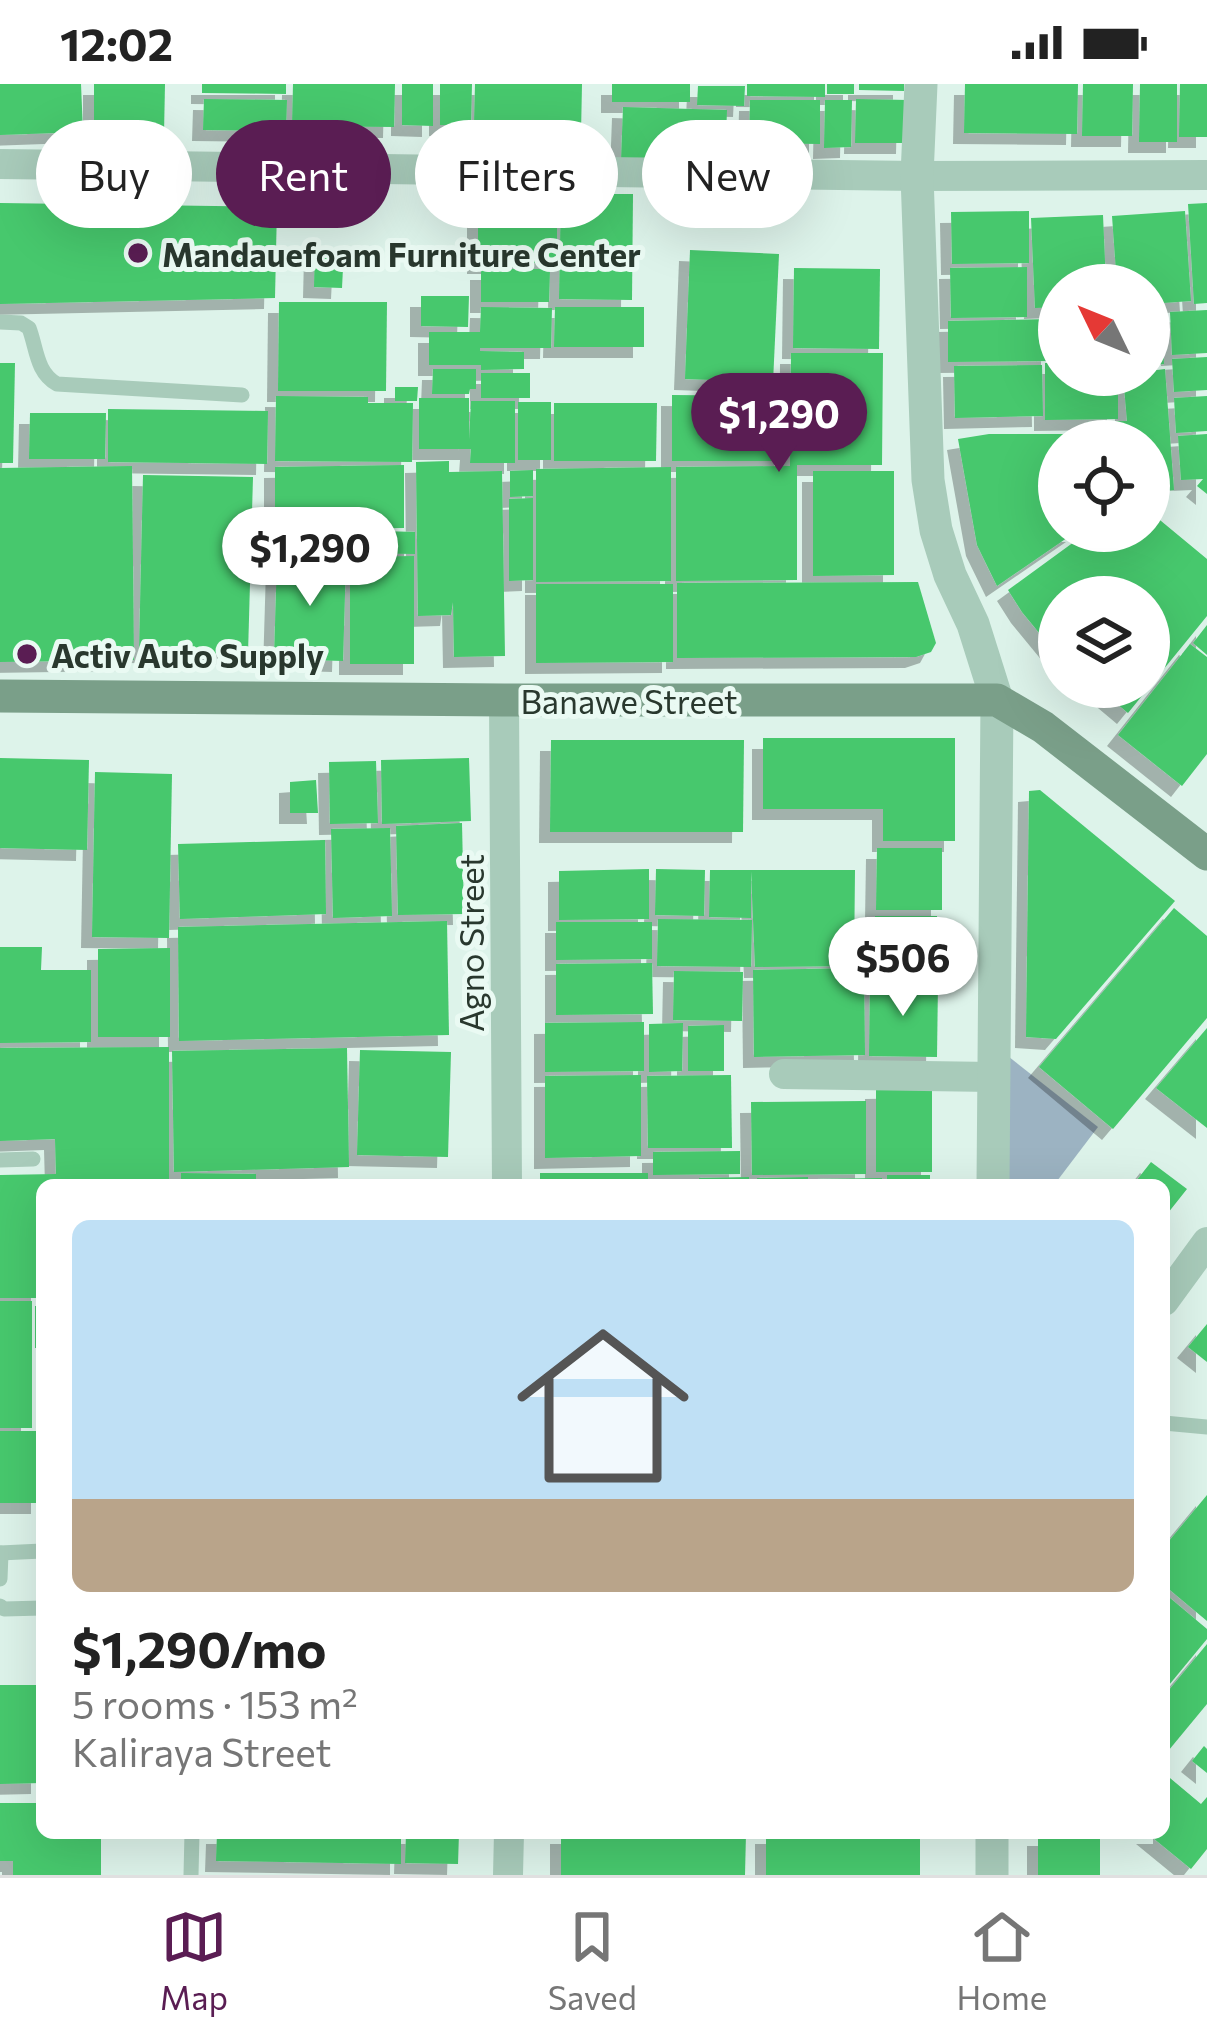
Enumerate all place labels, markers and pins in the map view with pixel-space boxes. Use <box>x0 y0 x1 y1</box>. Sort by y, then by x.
place label: Mandauefoam Furniture Center <box>162 233 641 274</box>
marker: Mandauefoam Furniture Center <box>125 240 151 266</box>
pin: $1,290 <box>681 373 877 475</box>
pin: $1,290 <box>212 507 408 609</box>
place label: Activ Auto Supply <box>51 634 324 675</box>
marker: Activ Auto Supply <box>14 641 40 667</box>
pin: $506 <box>832 917 974 1019</box>

